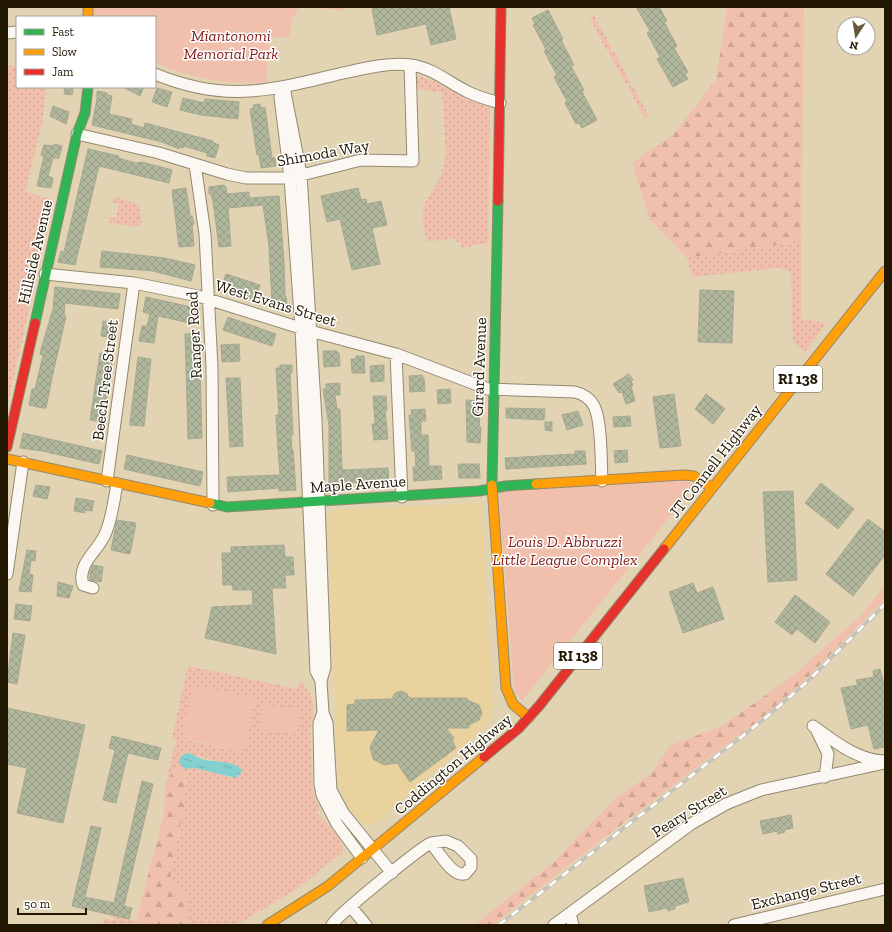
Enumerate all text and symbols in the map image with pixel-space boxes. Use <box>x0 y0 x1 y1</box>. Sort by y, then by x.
legend <box>16 16 156 88</box>
north arrow <box>836 16 876 56</box>
text: Fast <box>52 25 75 39</box>
park label: Miantonomi Memorial Park <box>183 26 279 63</box>
text: N <box>848 38 859 53</box>
text: Slow <box>52 45 78 59</box>
text: Jam <box>52 65 74 79</box>
street label: Shimoda Way <box>275 135 371 170</box>
street label: Hillside Avenue <box>14 198 56 306</box>
street label: West Evans Street <box>213 276 339 330</box>
street label: Ranger Road <box>182 291 206 379</box>
street label: Girard Avenue <box>468 317 490 417</box>
street label: Beech Tree Street <box>88 319 122 441</box>
road number: RI 138 <box>774 366 822 392</box>
street label: JT Connell Highway <box>665 400 766 522</box>
street label: Maple Avenue <box>309 471 407 497</box>
park label: Louis D. Abbruzzi Little League Complex <box>492 532 638 569</box>
road number: RI 138 <box>554 643 602 669</box>
street label: Coddington Highway <box>390 709 516 819</box>
street label: Peary Street <box>648 781 730 841</box>
street label: Exchange Street <box>749 868 863 914</box>
scale bar <box>18 890 86 916</box>
text: 50 m <box>24 897 51 911</box>

